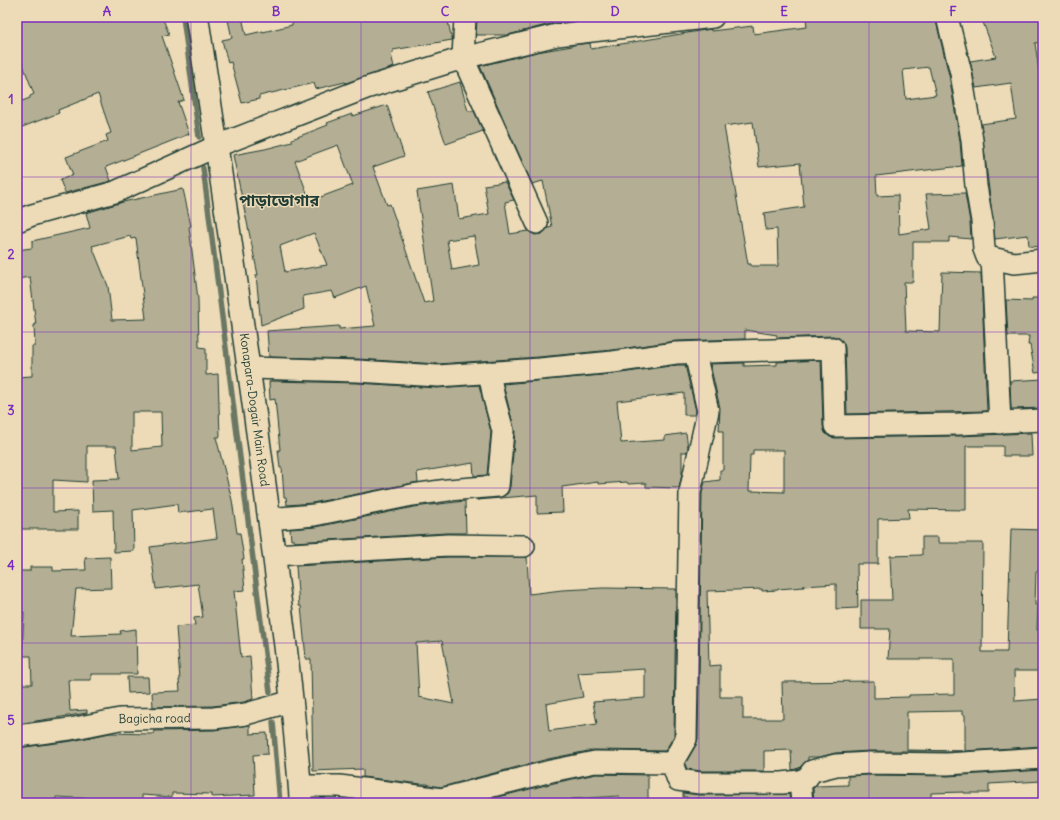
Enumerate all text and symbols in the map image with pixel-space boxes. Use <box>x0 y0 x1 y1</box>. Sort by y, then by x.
text: A <box>103 3 112 20</box>
text: B <box>272 3 281 20</box>
text: C <box>441 3 450 20</box>
text: D <box>610 3 620 20</box>
text: E <box>780 3 788 20</box>
text: F <box>949 3 957 20</box>
text: 1 <box>8 91 14 108</box>
district label: পাড়াডোগার <box>239 190 319 210</box>
text: 2 <box>7 246 15 263</box>
street label: Konapara-Dogair Main Road <box>237 332 273 487</box>
text: 3 <box>7 402 15 419</box>
text: 4 <box>7 557 15 574</box>
street label: Bagicha road <box>118 710 191 726</box>
text: 5 <box>7 712 15 729</box>

